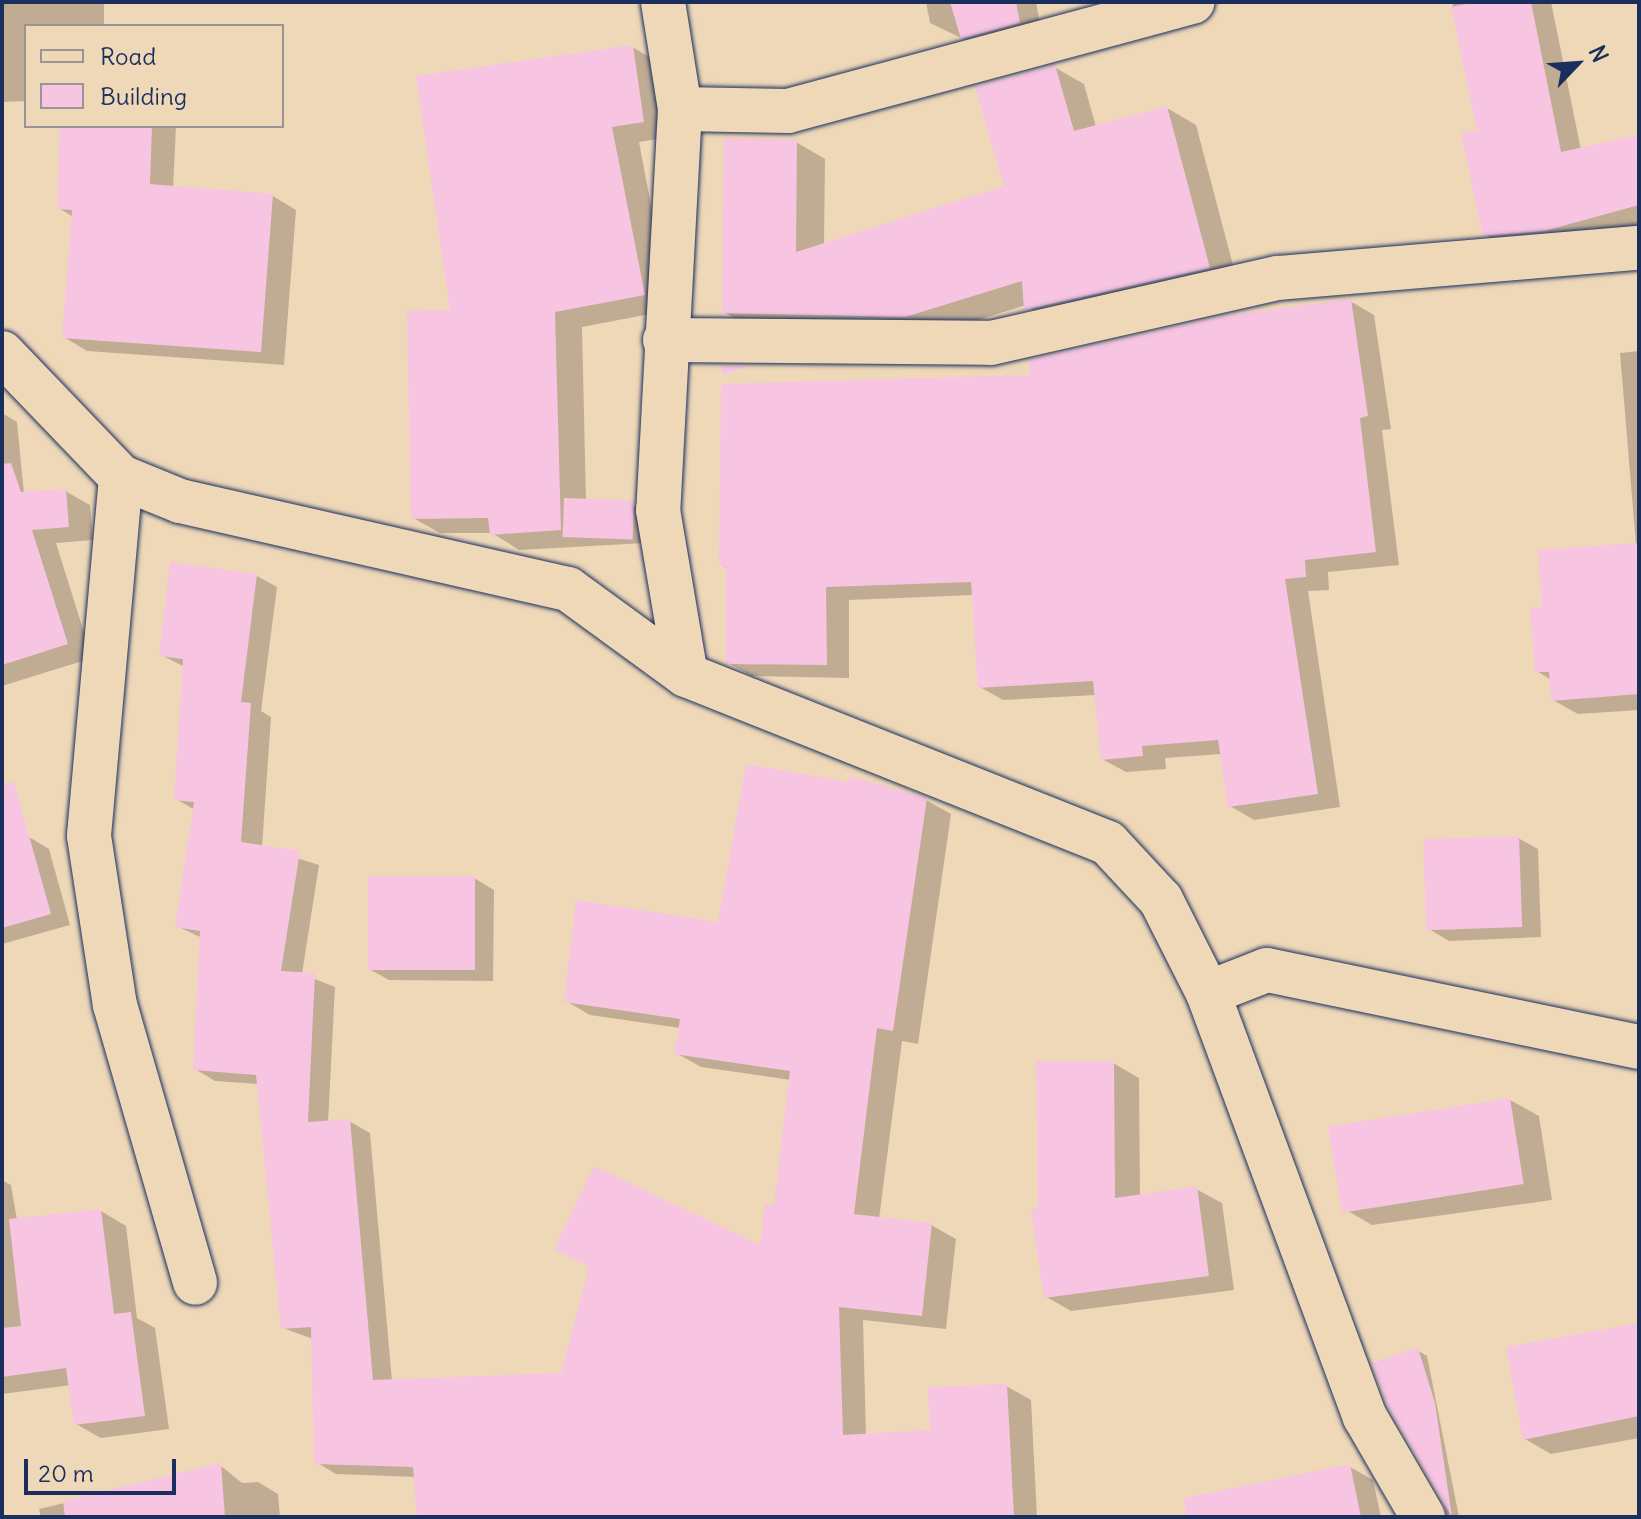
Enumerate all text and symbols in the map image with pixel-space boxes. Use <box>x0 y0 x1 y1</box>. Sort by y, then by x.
legend <box>24 24 284 128</box>
north arrow <box>1537 24 1617 104</box>
text: Road <box>100 41 156 71</box>
text: N <box>1583 41 1615 67</box>
text: Building <box>100 81 187 111</box>
scale bar <box>28 1443 180 1493</box>
text: 20 m <box>38 1458 94 1488</box>

